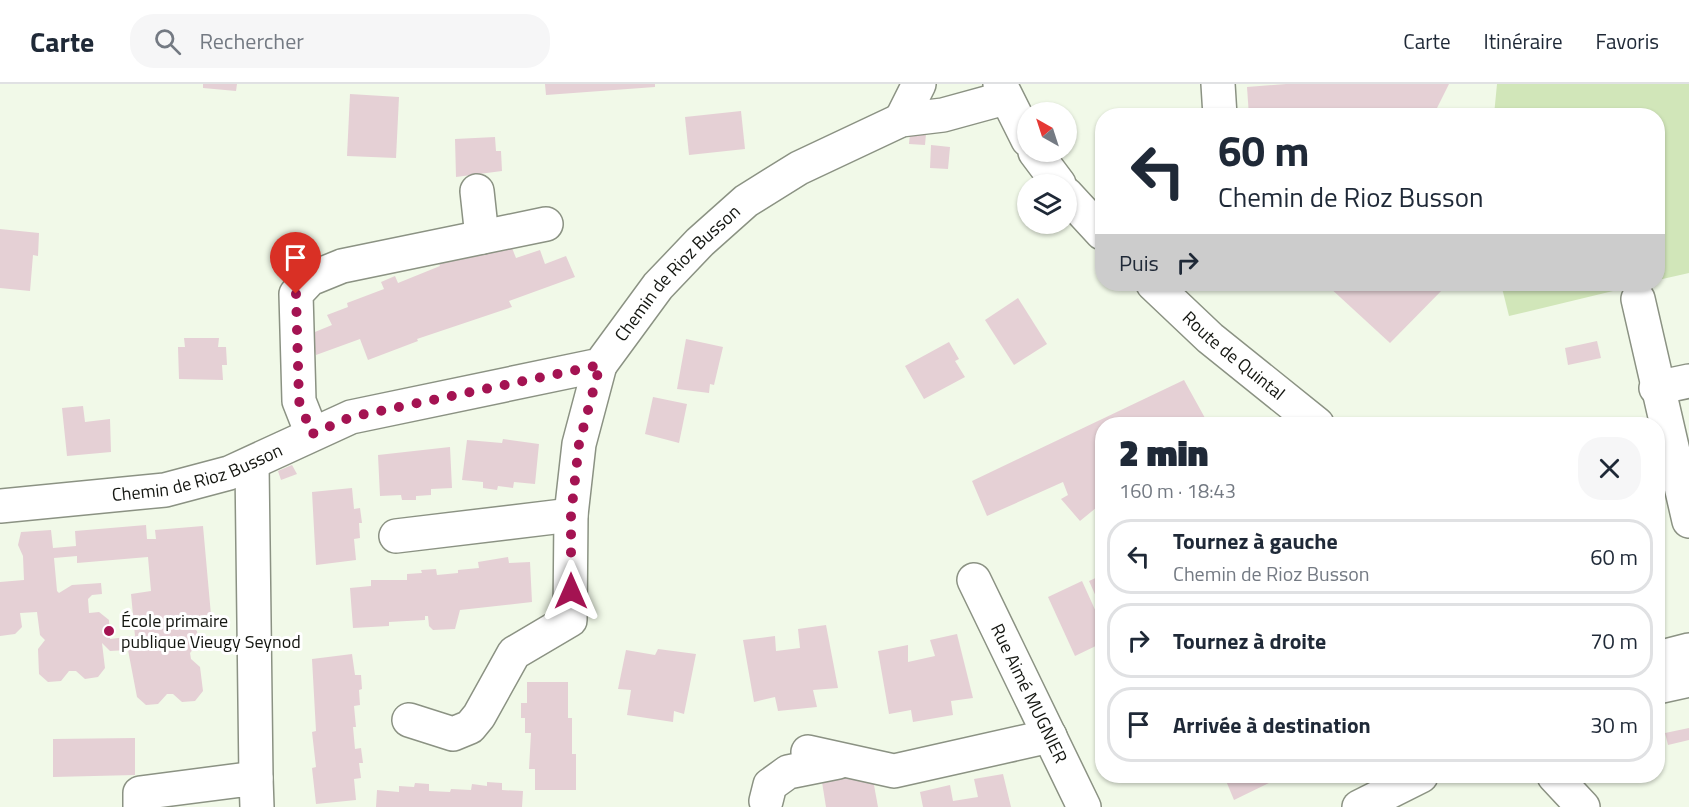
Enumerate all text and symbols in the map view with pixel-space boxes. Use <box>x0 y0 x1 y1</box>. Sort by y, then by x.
search box <box>130 14 550 68</box>
text: Carte <box>30 20 94 63</box>
text: Rechercher <box>199 24 304 58</box>
icon: search <box>151 25 184 58</box>
text: Carte <box>1403 25 1451 57</box>
text: Itinéraire <box>1484 25 1563 57</box>
text: Favoris <box>1596 25 1659 57</box>
north arrow <box>1017 102 1077 162</box>
map controls <box>1017 102 1077 234</box>
text: 60 m <box>1218 118 1310 182</box>
icon: left <box>1119 132 1197 210</box>
button: layers <box>1017 174 1077 234</box>
text: Chemin de Rioz Busson <box>1218 176 1483 217</box>
street label: Chemin de Rioz Busson <box>608 198 746 347</box>
pin <box>270 232 321 294</box>
icon: arrive <box>279 241 312 274</box>
text: Puis <box>1119 246 1159 280</box>
icon: right <box>1171 246 1204 279</box>
street label: Route de Quintal <box>1177 305 1291 406</box>
text: 2 min <box>1119 425 1208 480</box>
street label: Chemin de Rioz Busson <box>111 436 287 508</box>
button: close <box>1578 437 1641 500</box>
text: 160 m · 18:43 <box>1119 475 1236 506</box>
text: Tournez à gauche <box>1173 524 1338 558</box>
icon: left <box>1122 540 1155 573</box>
text: 60 m <box>1590 540 1638 574</box>
text: Chemin de Rioz Busson <box>1173 558 1370 589</box>
position arrow <box>539 559 603 623</box>
place label: École primaire publique Vieugy Seynod <box>121 607 301 655</box>
street label: Rue Aimé MUGNIER <box>984 619 1075 767</box>
marker: École primaire publique Vieugy Seynod <box>102 624 116 638</box>
icon: right <box>1122 624 1155 657</box>
text: Tournez à droite <box>1173 624 1326 658</box>
text: 70 m <box>1590 624 1638 658</box>
icon: arrive <box>1122 708 1155 741</box>
text: Arrivée à destination <box>1173 708 1371 742</box>
text: 30 m <box>1590 708 1638 742</box>

